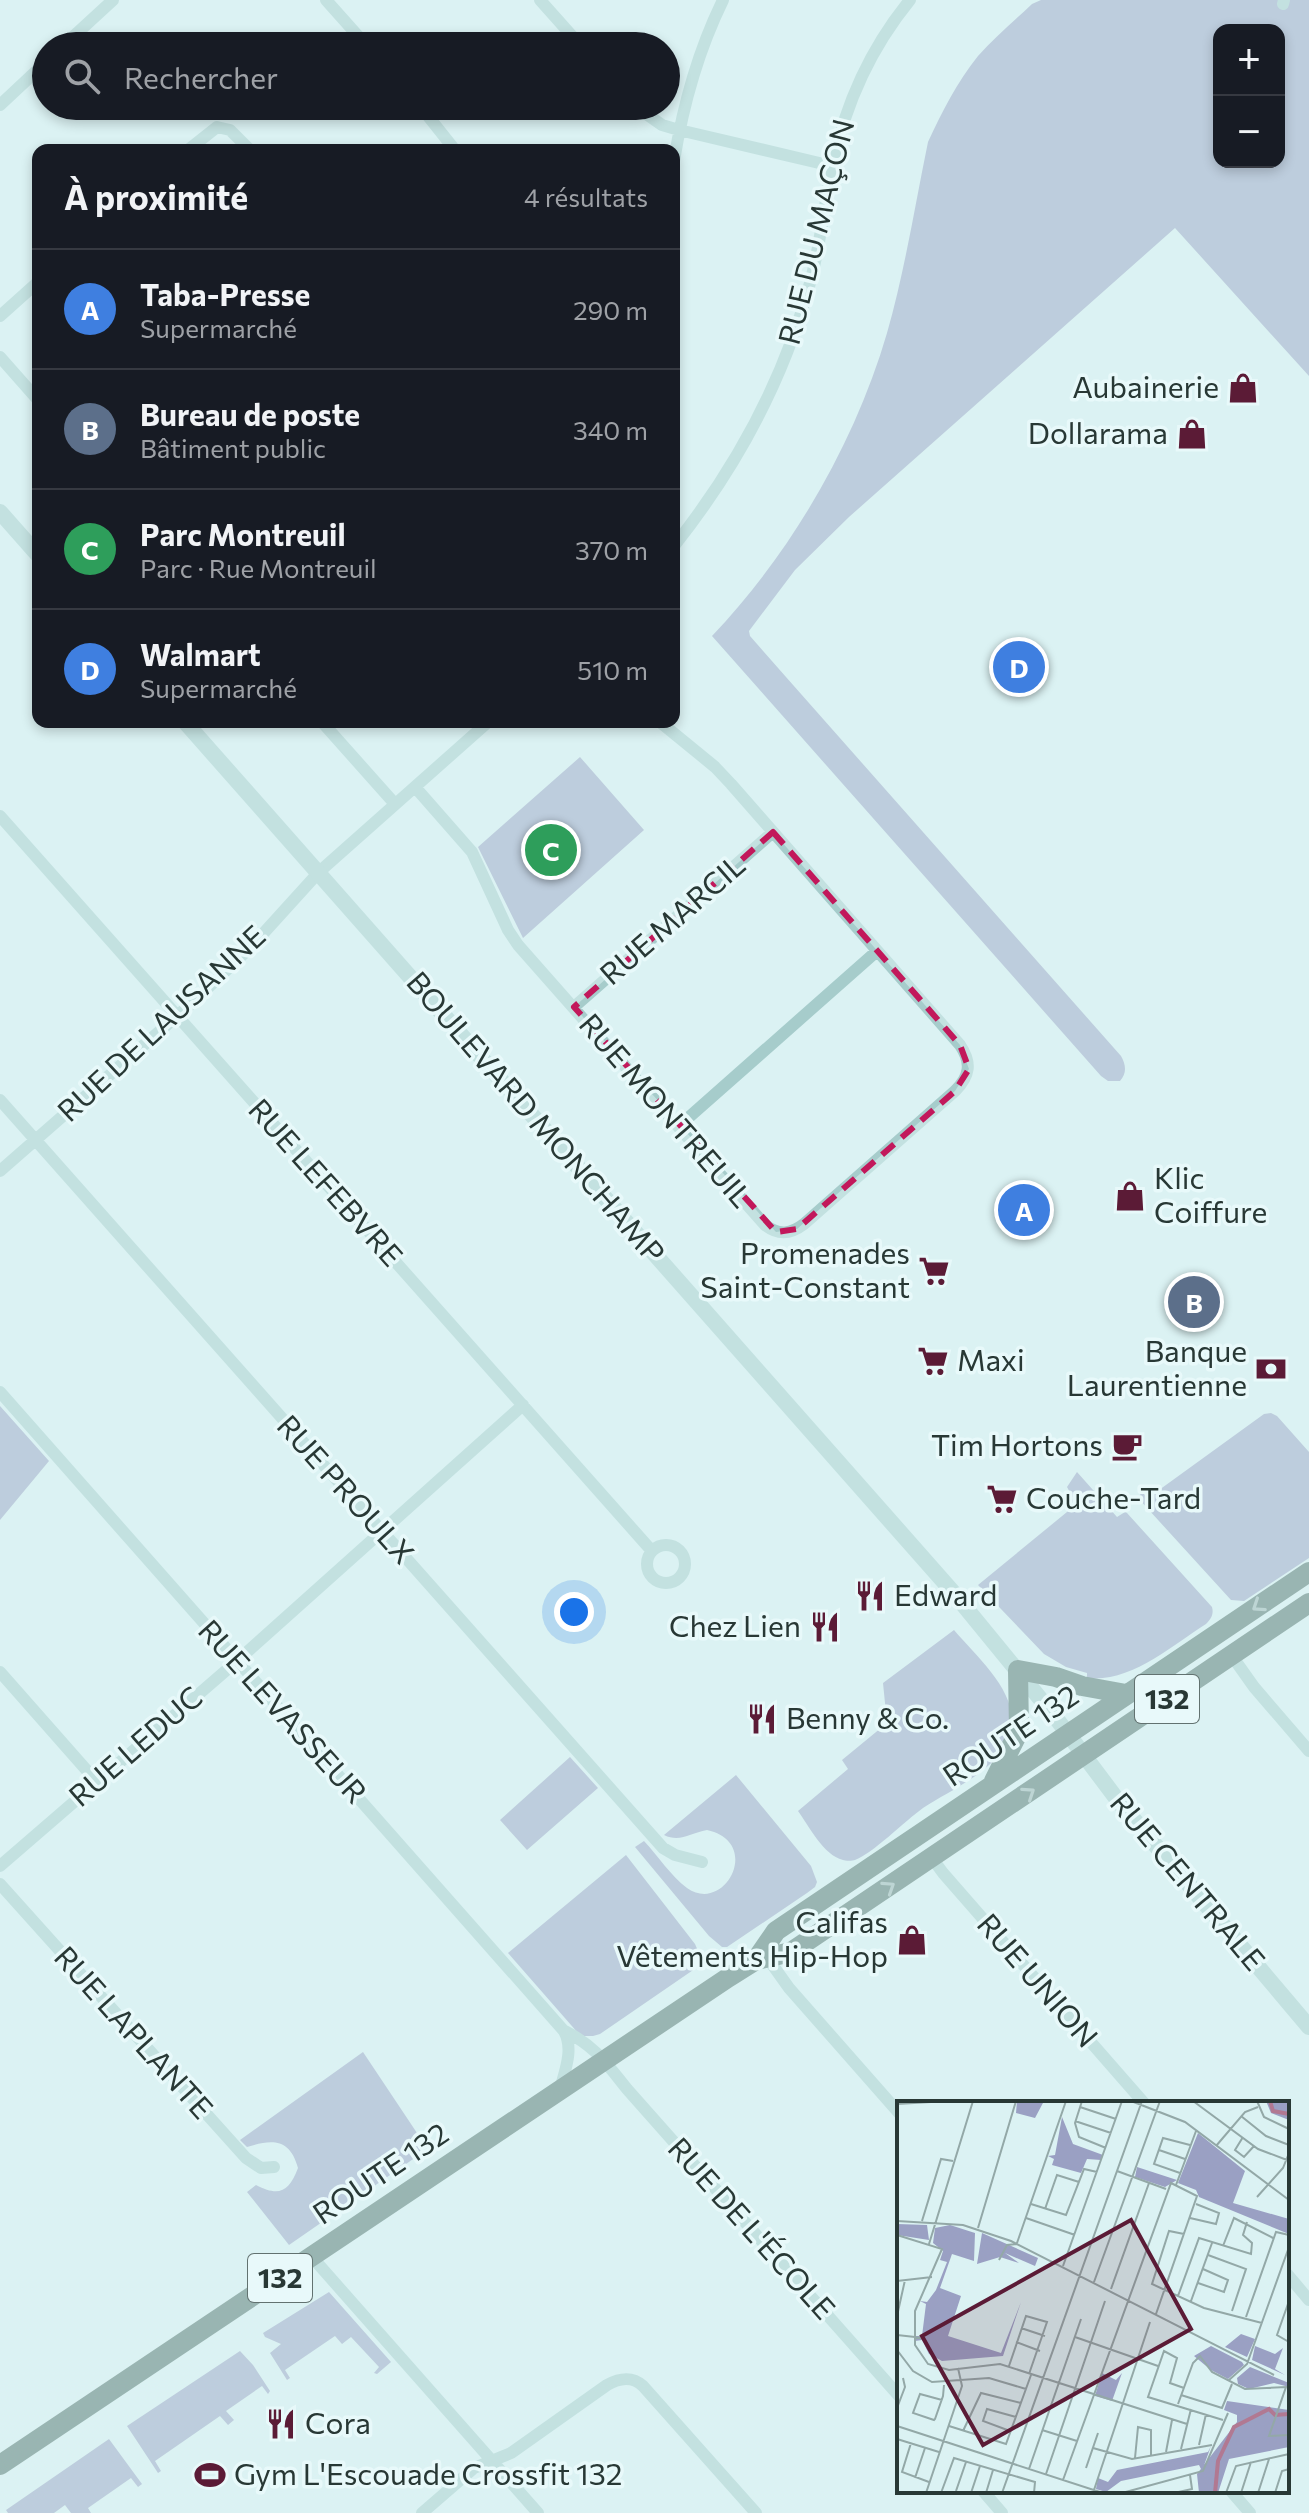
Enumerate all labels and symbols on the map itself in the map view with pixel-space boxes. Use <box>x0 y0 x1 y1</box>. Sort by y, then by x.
street label: RUE DU MAÇON <box>769 115 860 348</box>
place label: Aubainerie <box>1072 367 1219 404</box>
shop icon: Aubainerie <box>1226 371 1260 405</box>
place label: Dollarama <box>1028 413 1168 450</box>
shop icon: Dollarama <box>1175 417 1209 451</box>
pin: D <box>993 637 1045 697</box>
pin: C <box>525 820 577 880</box>
street label: RUE MARCIL <box>591 845 751 991</box>
street label: RUE DE LAUSANNE <box>49 916 272 1128</box>
street label: BOULEVARD MONCHAMP <box>400 963 674 1270</box>
street label: RUE MONTREUIL <box>573 1005 761 1214</box>
street label: RUE LEFEBVRE <box>242 1090 412 1273</box>
place label: Klic Coiffure <box>1154 1158 1267 1229</box>
shop icon: Klic Coiffure <box>1113 1179 1147 1213</box>
pin: A <box>998 1180 1050 1240</box>
place label: Promenades Saint-Constant <box>700 1233 910 1304</box>
supermarket icon: Promenades Saint-Constant <box>917 1254 951 1288</box>
pin: B <box>1168 1272 1220 1332</box>
place label: Banque Laurentienne <box>1067 1331 1247 1402</box>
place label: Maxi <box>957 1340 1025 1377</box>
supermarket icon: Maxi <box>916 1344 950 1378</box>
bank icon: Banque Laurentienne <box>1254 1352 1288 1386</box>
street label: RUE PROULX <box>270 1406 423 1570</box>
place label: Tim Hortons <box>931 1425 1103 1462</box>
cafe icon: Tim Hortons <box>1110 1429 1144 1463</box>
place label: Couche-Tard <box>1026 1478 1201 1515</box>
supermarket icon: Couche-Tard <box>985 1482 1019 1516</box>
place label: Edward <box>894 1575 997 1612</box>
restaurant icon: Edward <box>853 1579 887 1613</box>
your location <box>554 1592 594 1632</box>
one-way arrow <box>1252 1597 1266 1612</box>
place label: Chez Lien <box>669 1606 801 1643</box>
restaurant icon: Chez Lien <box>808 1610 842 1644</box>
street label: RUE LEVASSEUR <box>192 1611 376 1810</box>
street label: ROUTE 132 <box>935 1675 1084 1793</box>
road number: 132 <box>1135 1675 1199 1723</box>
street label: RUE LEDUC <box>60 1677 209 1813</box>
place label: Benny & Co. <box>786 1698 949 1735</box>
restaurant icon: Benny & Co. <box>745 1702 779 1736</box>
street label: RUE CENTRALE <box>1104 1784 1274 1977</box>
one-way arrow <box>1021 1787 1035 1802</box>
one-way arrow <box>880 1881 894 1896</box>
place label: Califas Vêtements Hip-Hop <box>616 1902 888 1973</box>
street label: RUE UNION <box>971 1905 1107 2054</box>
shop icon: Califas Vêtements Hip-Hop <box>895 1923 929 1957</box>
street label: RUE LAPLANTE <box>48 1937 222 2125</box>
inset map <box>897 2101 1289 2493</box>
street label: ROUTE 132 <box>305 2113 454 2231</box>
street label: RUE DE L'ÉCOLE <box>662 2129 844 2326</box>
road number: 132 <box>248 2254 312 2302</box>
place label: Cora <box>305 2403 371 2440</box>
restaurant icon: Cora <box>264 2407 298 2441</box>
place label: Gym L'Escouade Crossfit 132 <box>234 2454 622 2491</box>
sports icon: Gym L'Escouade Crossfit 132 <box>193 2458 227 2492</box>

